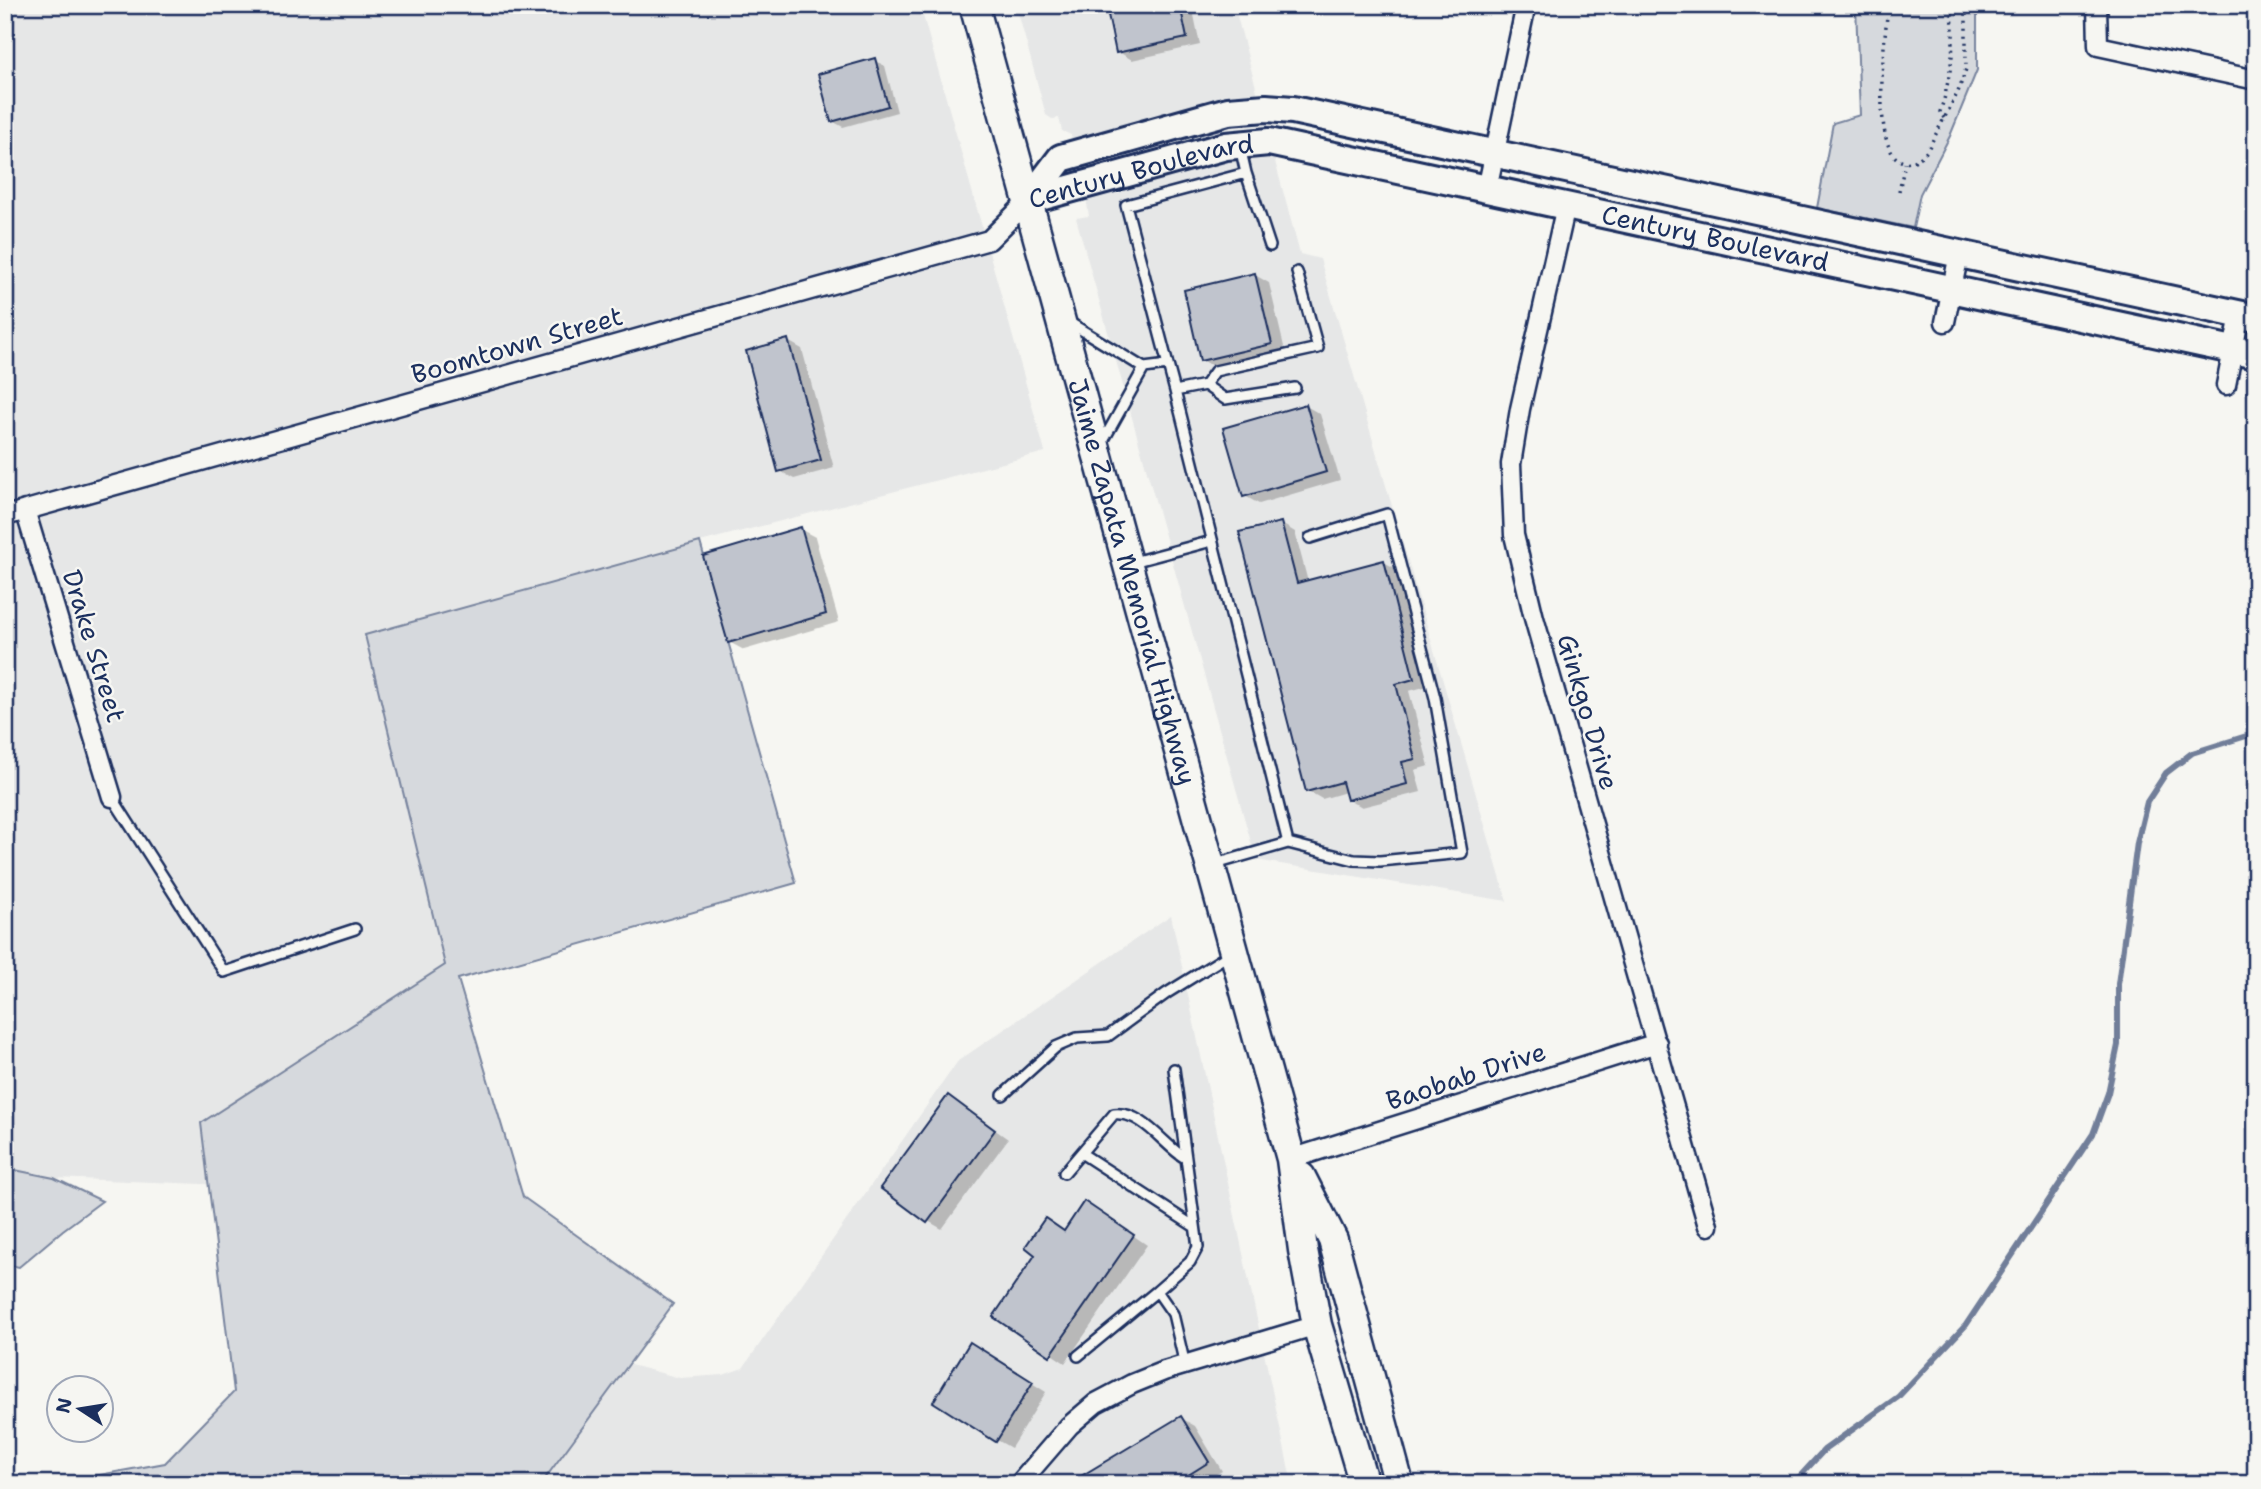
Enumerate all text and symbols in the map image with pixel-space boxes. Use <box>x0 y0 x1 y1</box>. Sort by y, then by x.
street label: Century Boulevard <box>1024 126 1255 216</box>
street label: Century Boulevard <box>1598 196 1832 279</box>
street label: Boomtown Street <box>407 298 627 391</box>
street label: Jaime Zapata Memorial Highway <box>1060 374 1205 789</box>
street label: Drake Street <box>55 565 134 726</box>
street label: Ginkgo Drive <box>1550 630 1627 794</box>
street label: Baobab Drive <box>1382 1033 1550 1118</box>
north arrow <box>46 1374 116 1444</box>
text: N <box>50 1396 78 1416</box>

